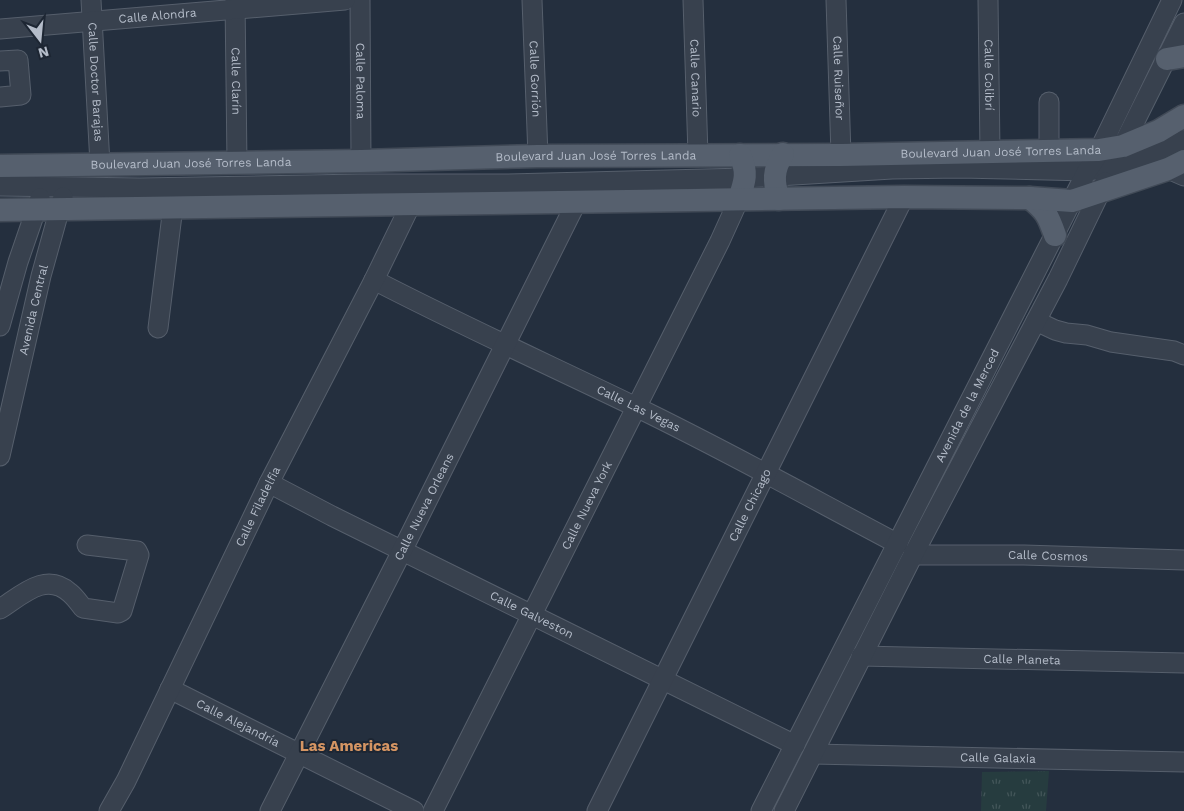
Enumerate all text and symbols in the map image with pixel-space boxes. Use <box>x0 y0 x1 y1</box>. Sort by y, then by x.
street label: Calle Alondra <box>118 5 197 26</box>
north arrow <box>15 15 65 65</box>
street label: Calle Doctor Barajas <box>85 22 106 142</box>
street label: Calle Ruiseñor <box>830 35 847 121</box>
street label: Calle Canario <box>687 39 704 117</box>
street label: Calle Colibrí <box>982 39 996 111</box>
street label: Calle Gorrión <box>527 40 544 118</box>
text: N <box>36 43 51 62</box>
street label: Calle Paloma <box>353 43 368 120</box>
street label: Calle Clarín <box>229 47 243 115</box>
street label: Boulevard Juan José Torres Landa <box>900 143 1102 161</box>
street label: Boulevard Juan José Torres Landa <box>495 148 697 164</box>
street label: Boulevard Juan José Torres Landa <box>90 155 292 172</box>
street label: Avenida Central <box>16 263 51 356</box>
street label: Avenida de la Merced <box>933 347 1002 465</box>
street label: Calle Las Vegas <box>594 382 683 435</box>
street label: Calle Nueva Orleans <box>391 451 457 563</box>
street label: Calle Nueva York <box>559 459 615 552</box>
street label: Calle Filadelfia <box>233 464 283 549</box>
street label: Calle Chicago <box>726 466 774 544</box>
street label: Calle Cosmos <box>1008 548 1088 564</box>
street label: Calle Galveston <box>488 588 576 641</box>
street label: Calle Planeta <box>983 652 1061 667</box>
street label: Calle Alejandría <box>194 696 282 750</box>
district label: Las Americas <box>300 737 398 755</box>
street label: Calle Galaxia <box>960 750 1036 766</box>

